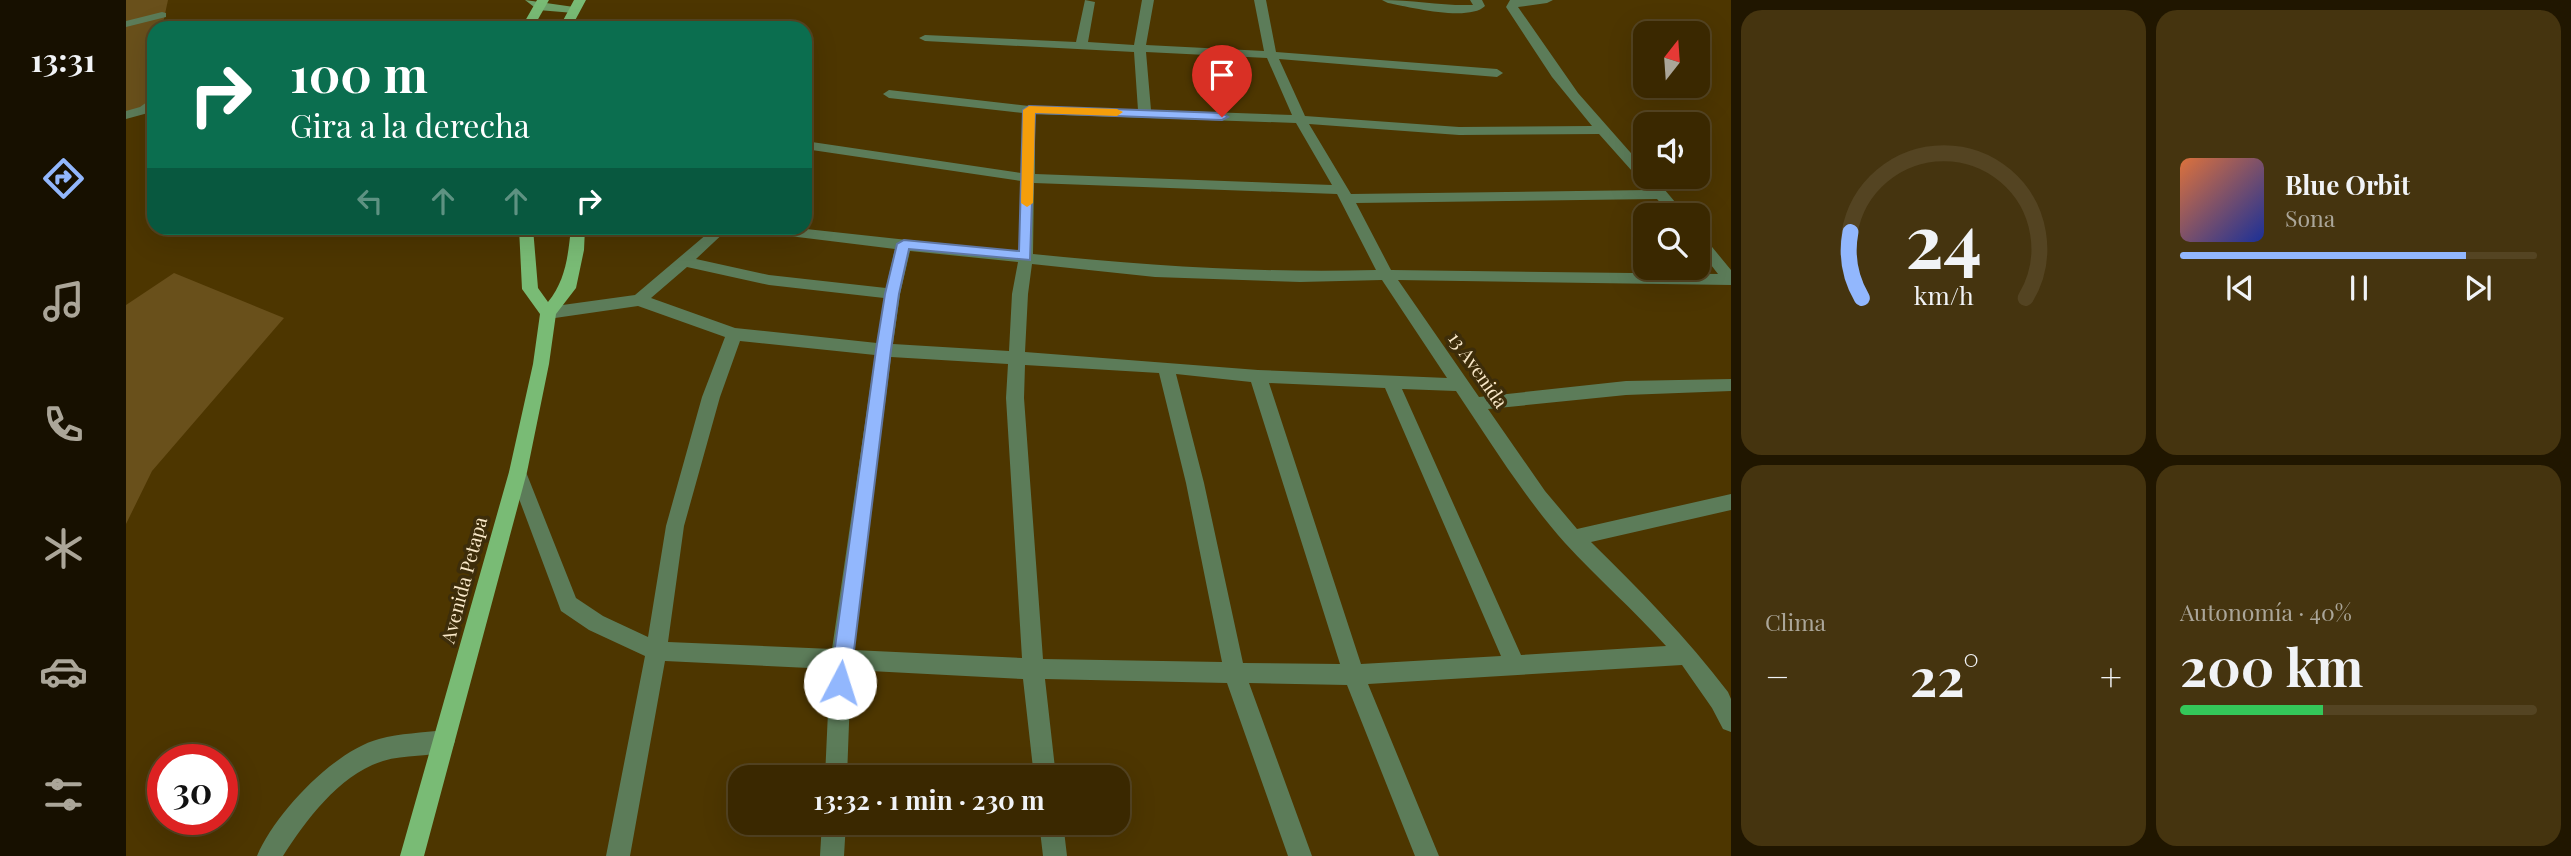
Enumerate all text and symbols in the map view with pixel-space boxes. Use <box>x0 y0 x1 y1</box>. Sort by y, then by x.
north arrow <box>1633 21 1710 98</box>
map controls <box>1633 21 1710 280</box>
text: 13:31 <box>31 37 95 80</box>
text: 100 m <box>290 40 428 105</box>
pin <box>1192 45 1252 117</box>
icon: right <box>175 49 266 140</box>
icon: arrive <box>1203 56 1241 94</box>
text: Gira a la derecha <box>290 103 530 146</box>
button: sound <box>1633 112 1710 189</box>
icon: directions <box>39 154 88 203</box>
text: Blue Orbit <box>2285 167 2410 202</box>
icon: left <box>351 182 389 220</box>
icon: ahead <box>424 182 462 220</box>
icon: ahead <box>497 182 535 220</box>
icon: right <box>570 182 608 220</box>
text: 24 <box>1905 190 1982 287</box>
text: Sona <box>2285 202 2335 233</box>
button: search <box>1633 203 1710 280</box>
icon: previous <box>2221 269 2259 307</box>
icon: pause <box>2340 269 2378 307</box>
icon: next <box>2459 269 2497 307</box>
icon: music <box>39 277 88 326</box>
text: km/h <box>1914 278 1974 311</box>
street label: 13 Avenida <box>1443 326 1515 413</box>
icon: phone <box>39 400 88 449</box>
street label: Avenida Petapa <box>433 513 493 647</box>
icon: climate <box>39 524 88 573</box>
text: Autonomía · 40% <box>2180 596 2352 627</box>
text: Clima <box>1765 606 1826 637</box>
text: 200 km <box>2180 631 2363 700</box>
text: 22° <box>1910 641 1979 710</box>
position arrow <box>803 646 877 720</box>
icon: car <box>39 647 88 696</box>
text: − <box>1765 650 1790 701</box>
text: + <box>2100 650 2122 701</box>
speed limit sign: 30 <box>147 744 238 835</box>
icon: filters <box>39 770 88 819</box>
text: 13:32 · 1 min · 230 m <box>814 782 1044 817</box>

